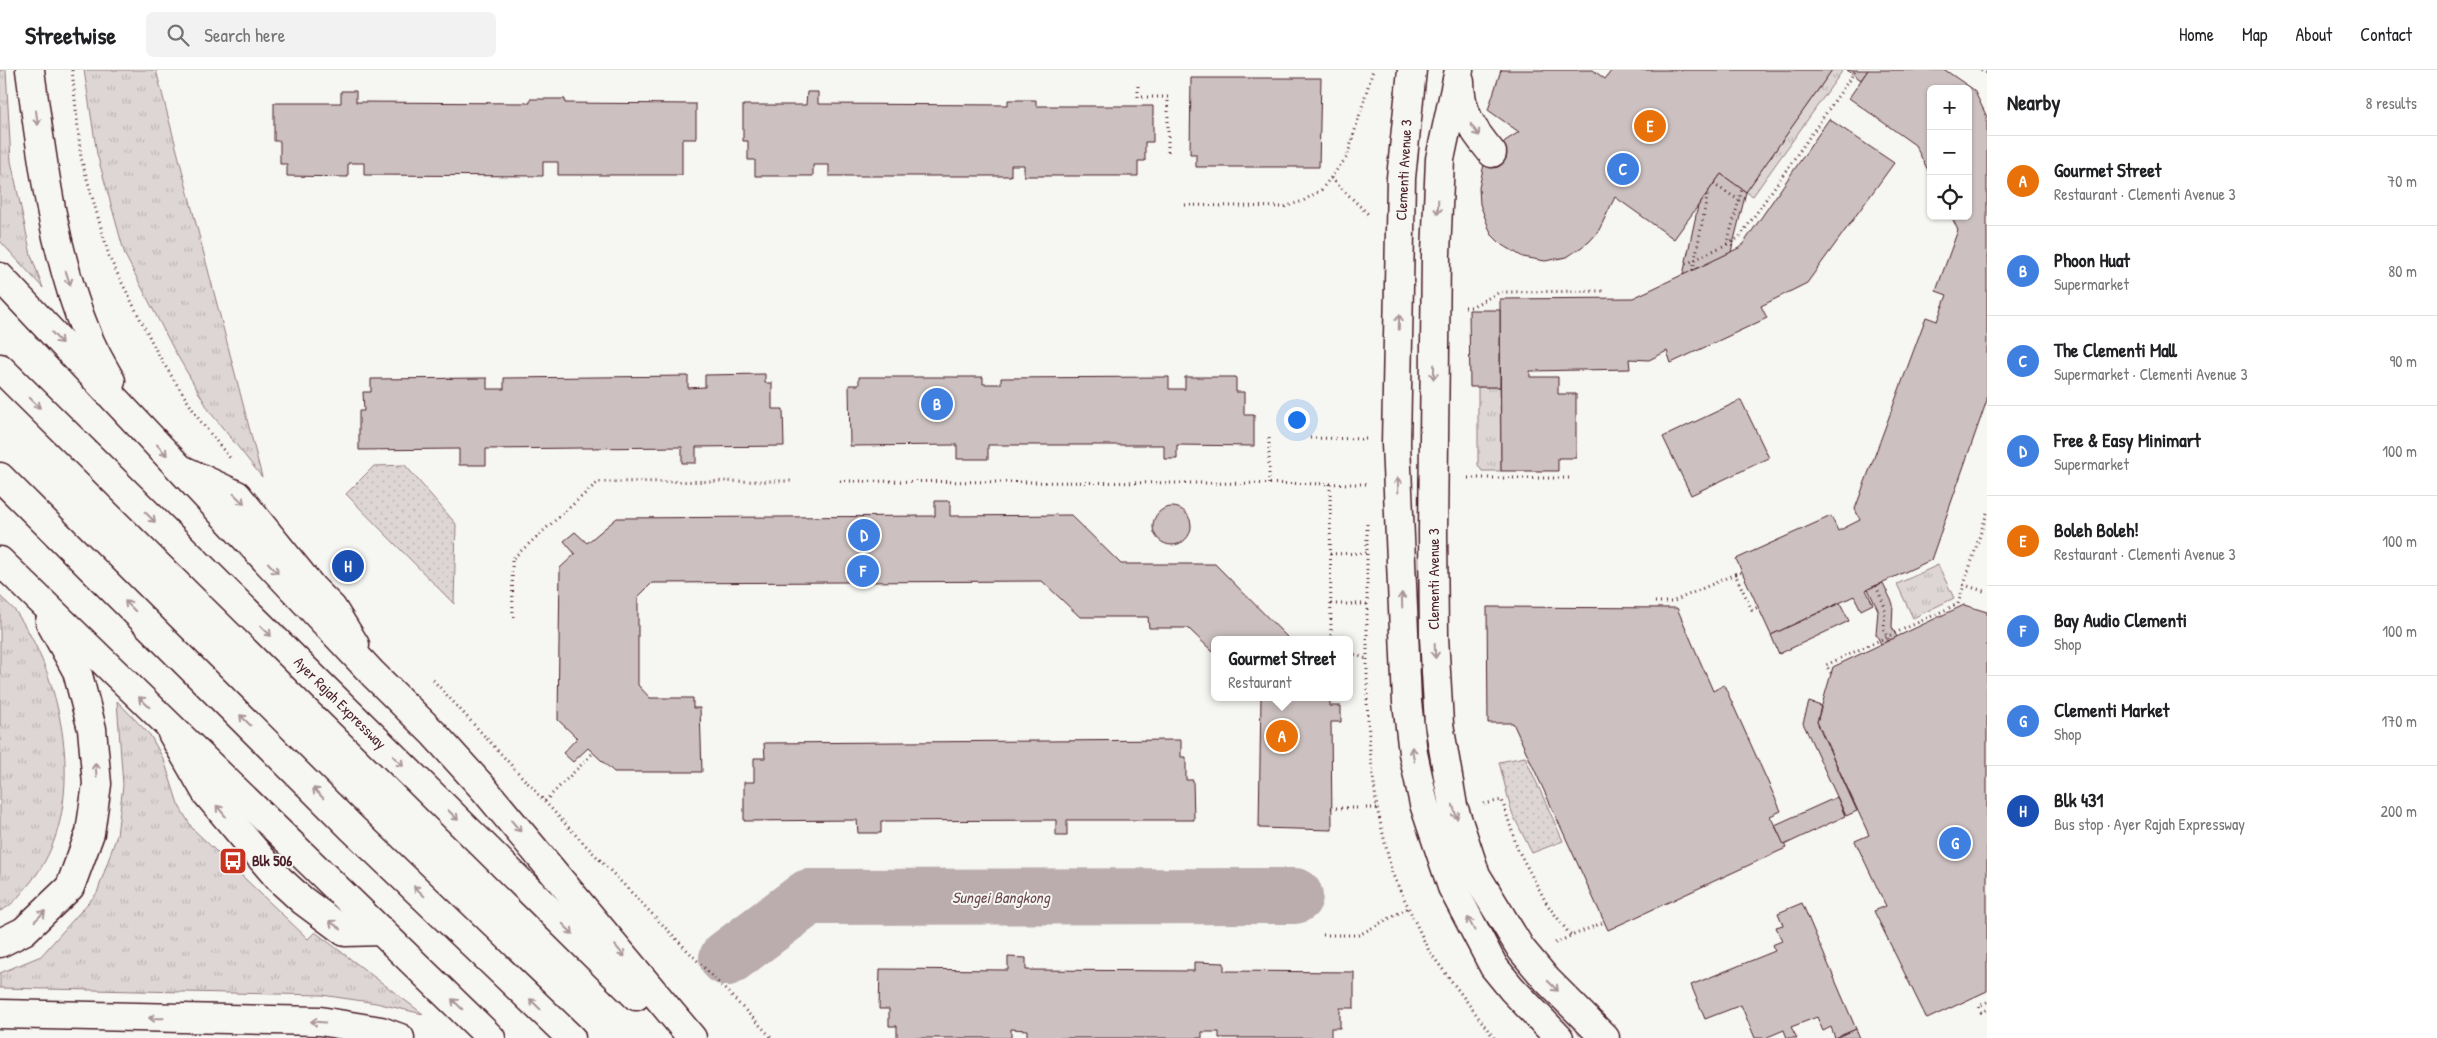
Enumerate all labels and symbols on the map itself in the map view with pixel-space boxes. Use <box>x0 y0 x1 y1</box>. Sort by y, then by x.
pin: E <box>1634 107 1666 145</box>
one-way arrow <box>32 110 42 126</box>
street label: Clementi Avenue 3 <box>1390 119 1417 221</box>
one-way arrow <box>1470 123 1480 137</box>
pin: C <box>1607 150 1639 188</box>
one-way arrow <box>1433 198 1443 214</box>
one-way arrow <box>64 269 73 285</box>
one-way arrow <box>1394 314 1403 330</box>
one-way arrow <box>51 332 63 345</box>
one-way arrow <box>1429 364 1439 380</box>
pin: B <box>921 385 953 423</box>
one-way arrow <box>28 396 40 408</box>
your location <box>1284 407 1310 433</box>
one-way arrow <box>156 443 168 456</box>
one-way arrow <box>1393 477 1402 493</box>
one-way arrow <box>233 493 245 505</box>
one-way arrow <box>144 511 157 523</box>
pin: D <box>848 516 880 554</box>
street label: Clementi Avenue 3 <box>1423 528 1444 630</box>
pin: H <box>332 547 364 585</box>
pin: F <box>847 552 879 590</box>
one-way arrow <box>267 562 279 575</box>
one-way arrow <box>1398 593 1407 609</box>
one-way arrow <box>123 600 136 612</box>
one-way arrow <box>260 625 272 637</box>
one-way arrow <box>1430 643 1439 659</box>
street label: Ayer Rajah Expressway <box>289 652 391 754</box>
one-way arrow <box>138 696 150 708</box>
one-way arrow <box>239 714 251 726</box>
pin: A <box>1266 717 1298 755</box>
one-way arrow <box>1408 747 1418 763</box>
one-way arrow <box>392 755 404 767</box>
one-way arrow <box>91 763 100 779</box>
one-way arrow <box>312 787 324 799</box>
one-way arrow <box>216 804 227 817</box>
one-way arrow <box>1451 804 1460 819</box>
one-way arrow <box>446 809 459 821</box>
one-way arrow <box>510 820 521 833</box>
pin: G <box>1939 824 1971 862</box>
bus stop icon: Blk 506 <box>218 846 248 876</box>
place label: Blk 506 <box>252 850 292 871</box>
one-way arrow <box>412 885 425 897</box>
water label: Sungei Bangkong <box>952 886 1051 908</box>
one-way arrow <box>34 910 46 922</box>
one-way arrow <box>1466 917 1475 932</box>
one-way arrow <box>328 920 342 930</box>
one-way arrow <box>562 923 575 935</box>
one-way arrow <box>614 945 625 958</box>
one-way arrow <box>1547 980 1559 992</box>
one-way arrow <box>450 998 463 1010</box>
one-way arrow <box>529 998 542 1010</box>
one-way arrow <box>148 1013 164 1022</box>
one-way arrow <box>311 1017 327 1026</box>

